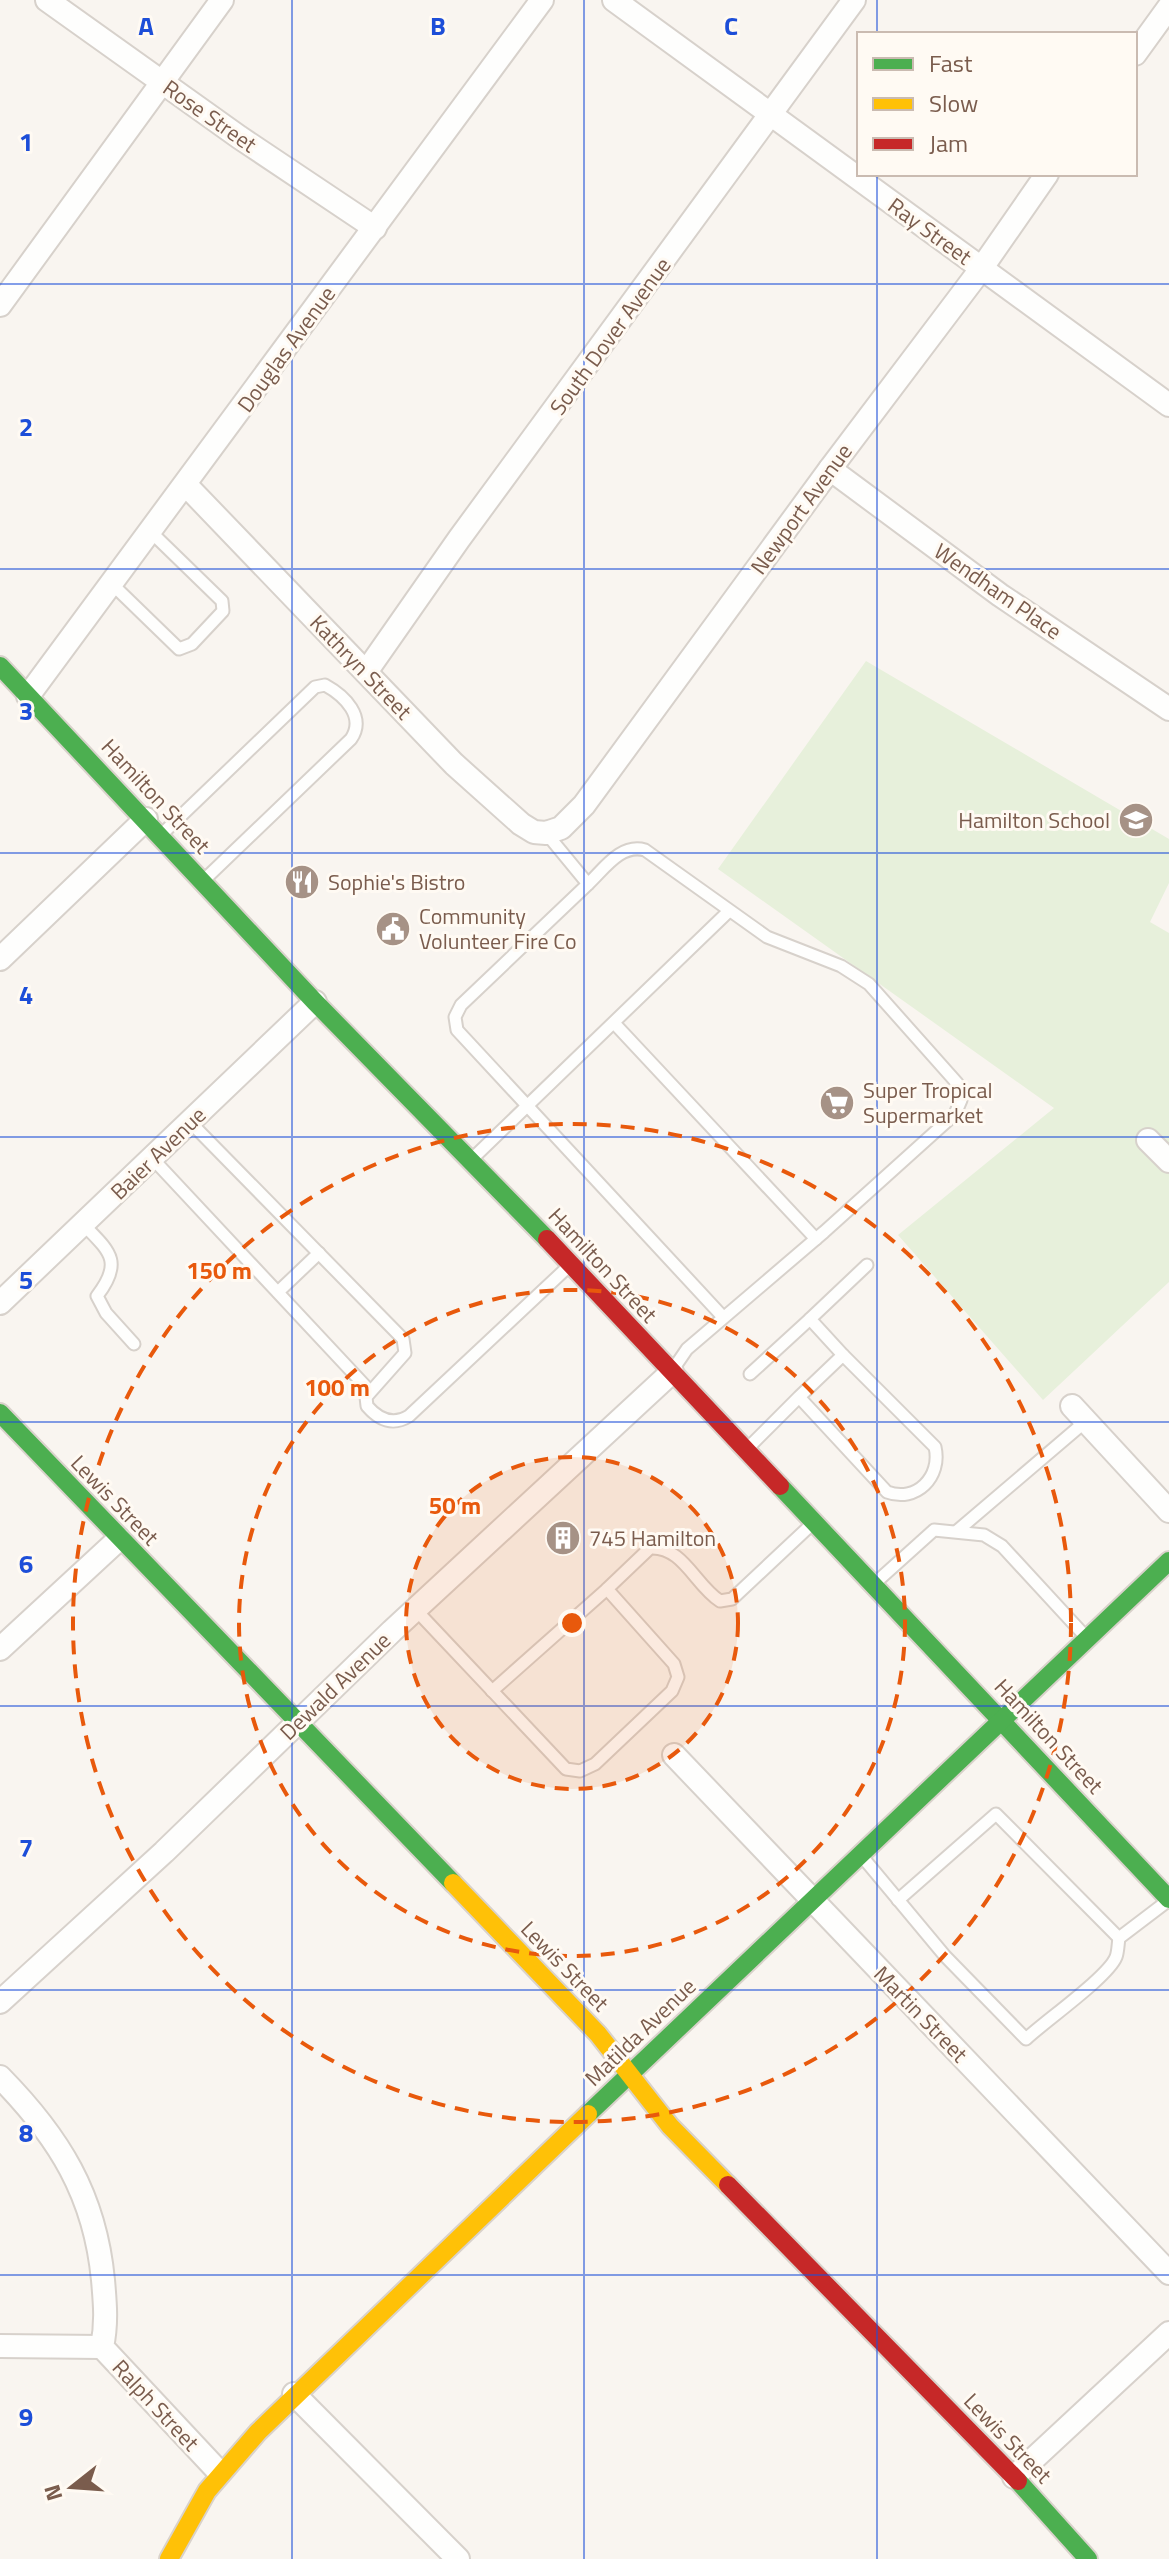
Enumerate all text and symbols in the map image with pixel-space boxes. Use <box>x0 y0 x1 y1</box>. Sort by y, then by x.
text: A <box>138 6 154 45</box>
text: B <box>430 6 446 45</box>
text: C <box>724 6 738 45</box>
legend <box>857 32 1137 176</box>
text: Fast <box>929 45 973 81</box>
street label: Rose Street <box>156 71 264 161</box>
text: Slow <box>929 85 978 121</box>
text: 1 <box>19 122 33 161</box>
text: Jam <box>929 125 968 161</box>
street label: Ray Street <box>881 189 979 273</box>
street label: South Dover Avenue <box>541 250 679 422</box>
street label: Douglas Avenue <box>229 279 343 419</box>
text: 2 <box>19 407 33 446</box>
street label: Newport Avenue <box>742 436 860 582</box>
street label: Wendham Place <box>927 534 1069 648</box>
street label: Kathryn Street <box>302 607 420 727</box>
text: 3 <box>19 691 33 730</box>
street label: Hamilton Street <box>93 731 219 862</box>
school or university icon: Hamilton School <box>1117 801 1155 839</box>
place label: Hamilton School <box>958 803 1110 837</box>
restaurant icon: Sophie's Bistro <box>283 863 321 901</box>
place label: Sophie's Bistro <box>328 865 465 899</box>
place label: Community Volunteer Fire Co <box>419 899 577 958</box>
public building icon: Community Volunteer Fire Co <box>374 910 412 948</box>
text: 4 <box>19 975 33 1014</box>
place label: Super Tropical Supermarket <box>863 1073 993 1132</box>
supermarket icon: Super Tropical Supermarket <box>818 1084 856 1122</box>
street label: Baier Avenue <box>102 1098 214 1208</box>
street label: Hamilton Street <box>540 1200 666 1331</box>
text: 150 m <box>186 1252 252 1288</box>
text: 5 <box>19 1260 33 1299</box>
text: 100 m <box>304 1369 370 1405</box>
street label: Lewis Street <box>63 1447 167 1553</box>
text: 50 m <box>429 1487 481 1523</box>
building icon: 745 Hamilton <box>544 1519 582 1557</box>
place label: 745 Hamilton <box>589 1521 716 1555</box>
text: 6 <box>19 1544 33 1583</box>
centre of rings <box>558 1609 586 1637</box>
street label: Dewald Avenue <box>272 1624 398 1748</box>
street label: Hamilton Street <box>986 1671 1112 1802</box>
text: 7 <box>19 1828 33 1867</box>
street label: Lewis Street <box>513 1913 617 2019</box>
street label: Martin Street <box>866 1958 976 2070</box>
street label: Matilda Avenue <box>577 1970 703 2094</box>
text: 8 <box>19 2113 33 2152</box>
street label: Ralph Street <box>104 2351 208 2459</box>
street label: Lewis Street <box>956 2385 1060 2491</box>
text: 9 <box>19 2397 33 2436</box>
north arrow <box>32 2447 112 2527</box>
text: N <box>34 2481 71 2505</box>

